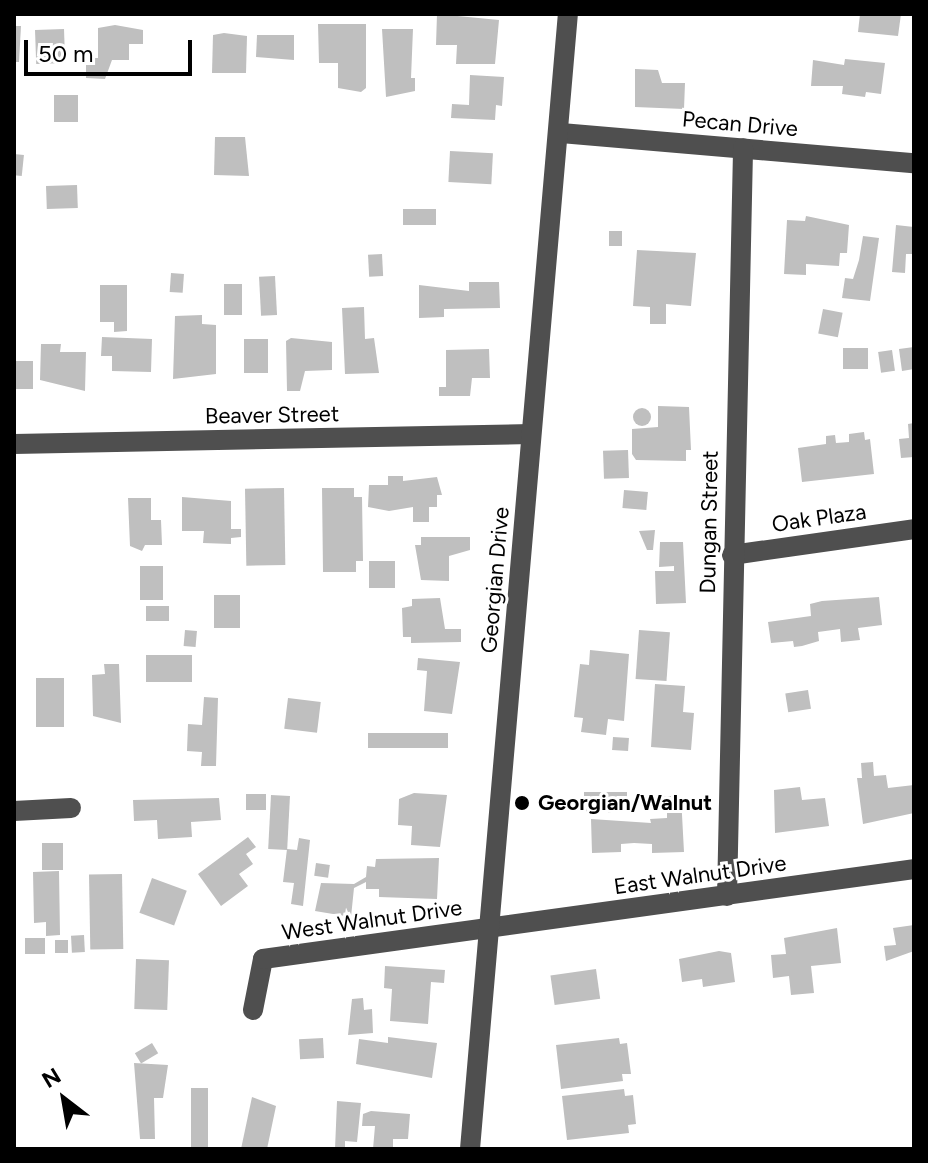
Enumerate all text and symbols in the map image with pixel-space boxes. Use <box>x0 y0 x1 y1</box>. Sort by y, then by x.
scale bar <box>28 24 196 74</box>
text: 50 m <box>38 39 94 68</box>
street label: Pecan Drive <box>681 106 799 142</box>
street label: Beaver Street <box>205 401 339 429</box>
street label: Dungan Street <box>695 450 723 594</box>
street label: Oak Plaza <box>770 498 868 538</box>
street label: Georgian Drive <box>475 506 515 654</box>
place label: Georgian/Walnut <box>538 790 712 816</box>
marker: Georgian/Walnut <box>513 794 531 812</box>
street label: East Walnut Drive <box>612 850 788 900</box>
street label: West Walnut Drive <box>280 894 464 946</box>
north arrow <box>24 1059 104 1139</box>
text: N <box>37 1062 66 1094</box>

